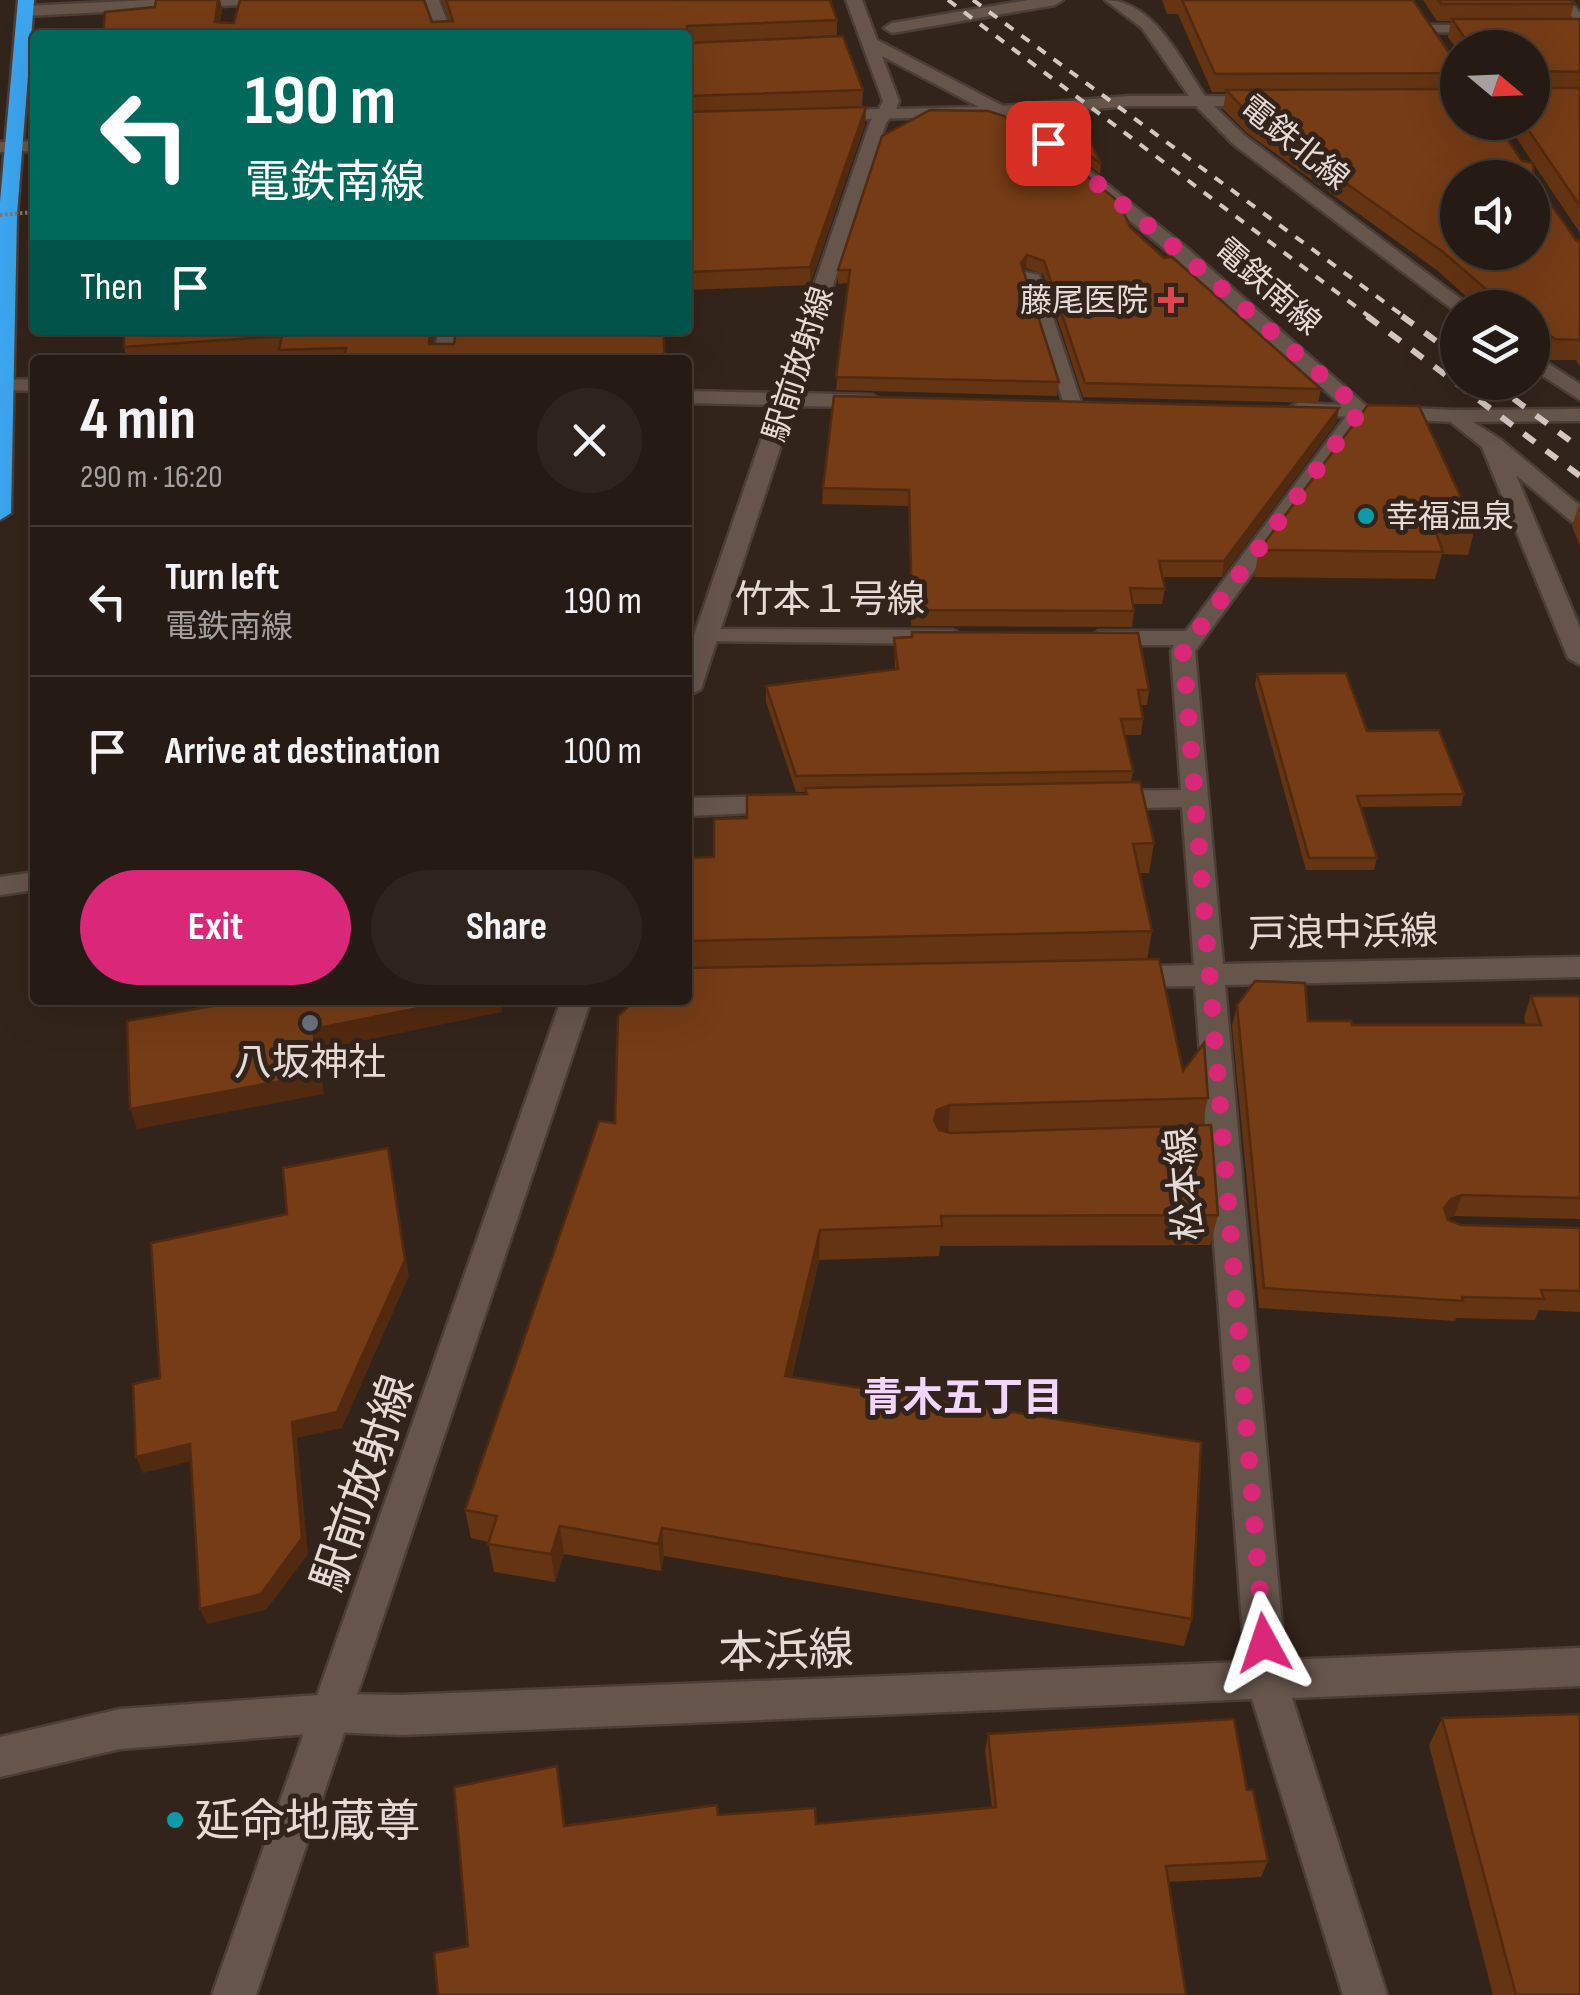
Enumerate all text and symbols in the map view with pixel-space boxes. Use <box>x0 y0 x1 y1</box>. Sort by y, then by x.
north arrow <box>1440 30 1550 140</box>
map controls <box>1440 30 1550 400</box>
text: 190 m <box>245 60 396 144</box>
icon: left <box>80 70 210 200</box>
street label: 電鉄北線 <box>1232 88 1356 199</box>
pin <box>1006 101 1091 186</box>
icon: arrive <box>1021 116 1076 171</box>
text: 電鉄南線 <box>245 156 425 211</box>
button: sound <box>1440 160 1550 270</box>
street label: 電鉄南線 <box>1206 230 1328 344</box>
icon: arrive <box>163 260 218 315</box>
text: Then <box>80 265 143 310</box>
street label: 駅前放射線 <box>756 282 843 447</box>
place label: 藤尾医院 <box>1020 282 1148 321</box>
marker: 藤尾医院 <box>1158 287 1184 313</box>
button: layers <box>1440 290 1550 400</box>
text: 4 min <box>80 384 196 456</box>
button: close <box>537 388 642 493</box>
text: 290 m · 16:20 <box>80 458 223 497</box>
place label: 幸福温泉 <box>1386 498 1514 537</box>
marker: 幸福温泉 <box>1355 505 1377 527</box>
text: Turn left <box>165 555 279 600</box>
icon: left <box>80 574 135 629</box>
street label: 竹本１号線 <box>735 578 925 623</box>
text: 190 m <box>564 579 642 624</box>
text: 電鉄南線 <box>165 608 293 647</box>
icon: arrive <box>80 724 135 779</box>
text: Arrive at destination <box>165 729 440 774</box>
text: 100 m <box>564 729 642 774</box>
button: Exit <box>80 870 351 985</box>
button: Share <box>371 870 642 985</box>
street label: 戸浪中浜線 <box>1248 909 1438 958</box>
marker: 八坂神社 <box>299 1012 321 1034</box>
place label: 八坂神社 <box>234 1041 386 1086</box>
street label: 松本線 <box>1158 1125 1213 1243</box>
street label: 駅前放射線 <box>302 1368 427 1599</box>
district label: 青木五丁目 <box>863 1375 1063 1423</box>
position arrow <box>1212 1591 1316 1695</box>
street label: 本浜線 <box>718 1623 855 1682</box>
place label: 延命地蔵尊 <box>195 1795 420 1850</box>
marker: 延命地蔵尊 <box>164 1809 186 1831</box>

